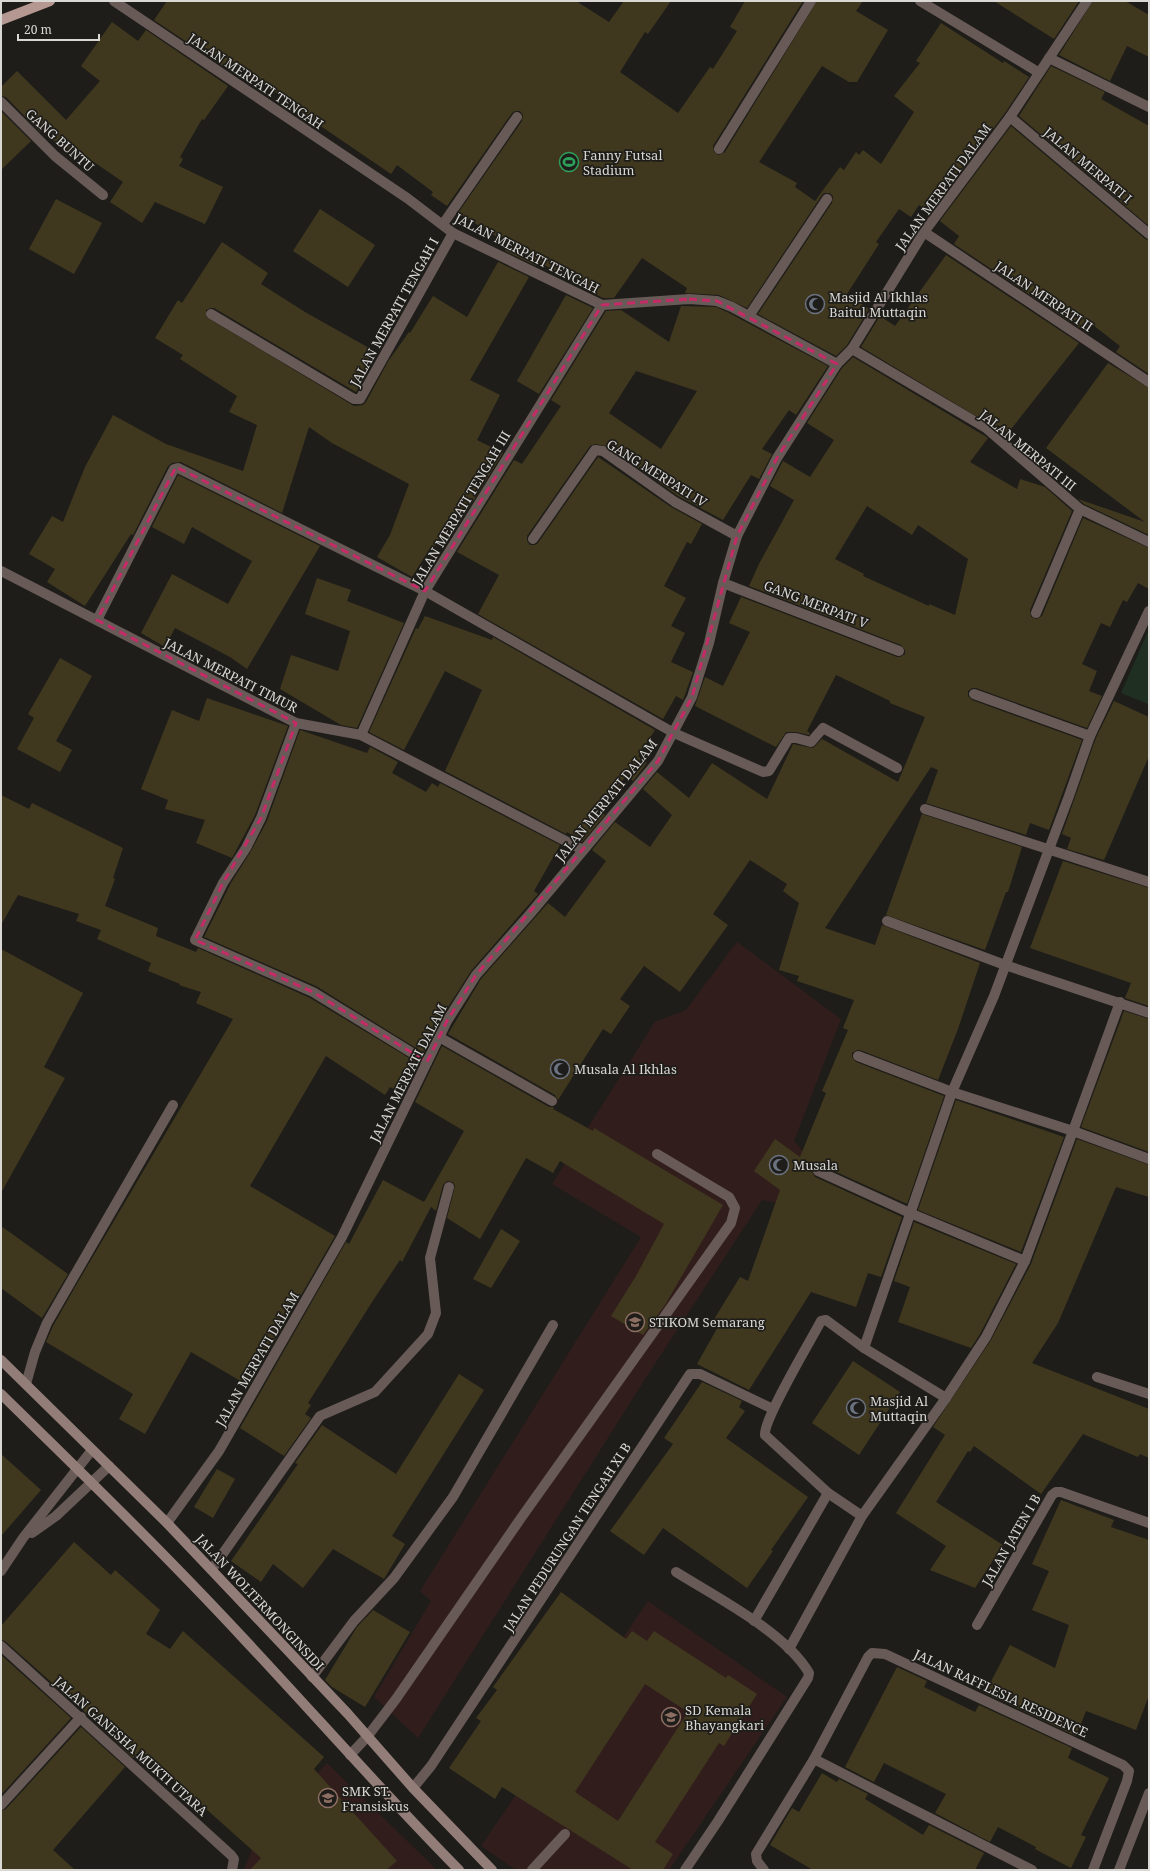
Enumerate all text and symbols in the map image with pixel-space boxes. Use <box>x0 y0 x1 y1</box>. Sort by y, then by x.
scale bar <box>18 16 99 42</box>
text: 20 m <box>24 21 52 38</box>
street label: JALAN MERPATI TENGAH <box>184 28 327 133</box>
street label: GANG BUNTU <box>22 105 99 176</box>
street label: JALAN MERPATI DALAM <box>890 120 995 255</box>
street label: JALAN MERPATI I <box>1039 122 1136 207</box>
place label: Fanny Futsal Stadium <box>583 146 662 179</box>
sports icon: Fanny Futsal Stadium <box>558 151 580 173</box>
street label: JALAN MERPATI TENGAH <box>451 208 602 297</box>
street label: JALAN MERPATI TENGAH I <box>345 234 443 391</box>
street label: JALAN MERPATI II <box>991 256 1097 336</box>
place label: Masjid Al Ikhlas Baitul Muttaqin <box>829 288 928 321</box>
mosque icon: Masjid Al Ikhlas Baitul Muttaqin <box>804 293 826 315</box>
street label: JALAN MERPATI III <box>975 405 1080 495</box>
street label: JALAN MERPATI TENGAH III <box>407 427 514 589</box>
street label: GANG MERPATI IV <box>603 435 711 511</box>
street label: GANG MERPATI V <box>761 576 871 632</box>
street label: JALAN MERPATI TIMUR <box>160 633 301 717</box>
street label: JALAN MERPATI DALAM <box>550 735 661 866</box>
street label: JALAN MERPATI DALAM <box>365 1001 451 1146</box>
mosque icon: Musala Al Ikhlas <box>549 1058 571 1080</box>
place label: Musala Al Ikhlas <box>574 1060 677 1078</box>
mosque icon: Musala <box>768 1154 790 1176</box>
place label: Musala <box>793 1156 838 1174</box>
street label: JALAN MERPATI DALAM <box>211 1288 303 1430</box>
school or university icon: STIKOM Semarang <box>624 1311 646 1333</box>
place label: STIKOM Semarang <box>649 1313 765 1331</box>
place label: Masjid Al Muttaqin <box>870 1392 928 1425</box>
mosque icon: Masjid Al Muttaqin <box>845 1397 867 1419</box>
street label: JALAN PEDURUNGAN TENGAH XI B <box>498 1439 635 1636</box>
street label: JALAN JATEN I B <box>977 1491 1045 1590</box>
street label: JALAN WOLTERMONGINSIDI <box>191 1529 328 1674</box>
street label: JALAN RAFFLESIA RESIDENCE <box>910 1644 1091 1741</box>
street label: JALAN GANESHA MUKTI UTARA <box>50 1671 212 1820</box>
place label: SD Kemala Bhayangkari <box>685 1701 764 1734</box>
school or university icon: SD Kemala Bhayangkari <box>660 1706 682 1728</box>
place label: SMK ST. Fransiskus <box>342 1782 409 1815</box>
school or university icon: SMK ST. Fransiskus <box>317 1787 339 1809</box>

